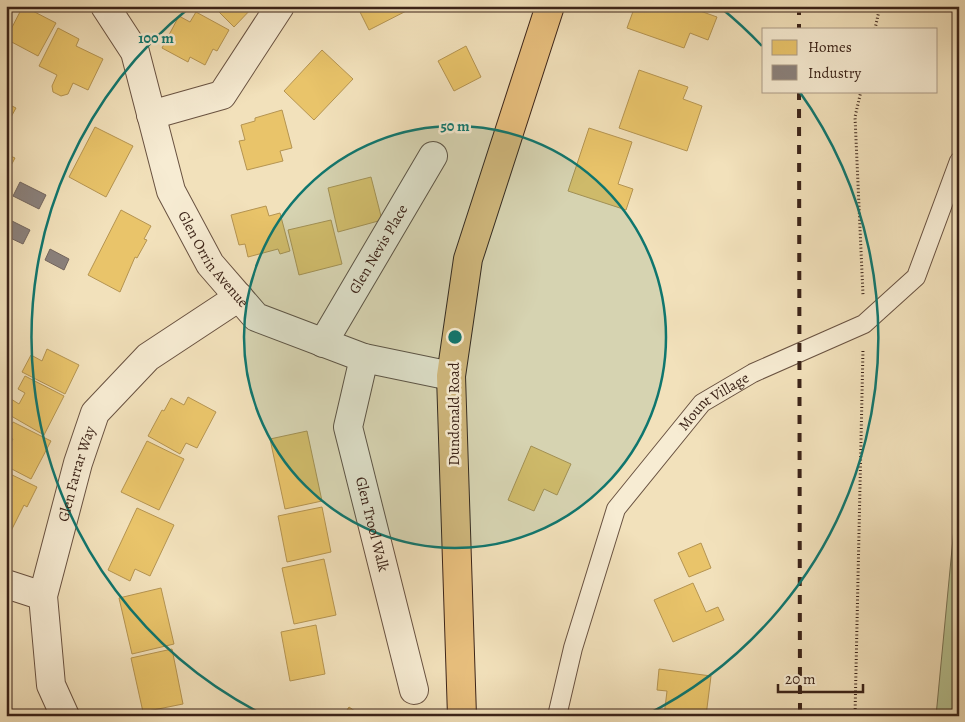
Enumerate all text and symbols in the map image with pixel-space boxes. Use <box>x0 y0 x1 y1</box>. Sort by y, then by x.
text: 100 m <box>138 28 174 48</box>
legend <box>762 28 938 92</box>
text: Homes <box>808 37 852 57</box>
text: Industry <box>808 63 862 83</box>
text: 50 m <box>440 116 470 136</box>
street label: Glen Nevis Place <box>344 200 412 297</box>
street label: Glen Orrin Avenue <box>173 207 253 312</box>
centre of rings <box>446 328 464 346</box>
street label: Dundonald Road <box>444 361 464 466</box>
street label: Mount Village <box>674 367 753 435</box>
street label: Glen Farrar Way <box>53 423 100 524</box>
street label: Glen Trool Walk <box>351 474 394 574</box>
scale bar <box>778 662 862 694</box>
text: 20 m <box>785 669 816 689</box>

